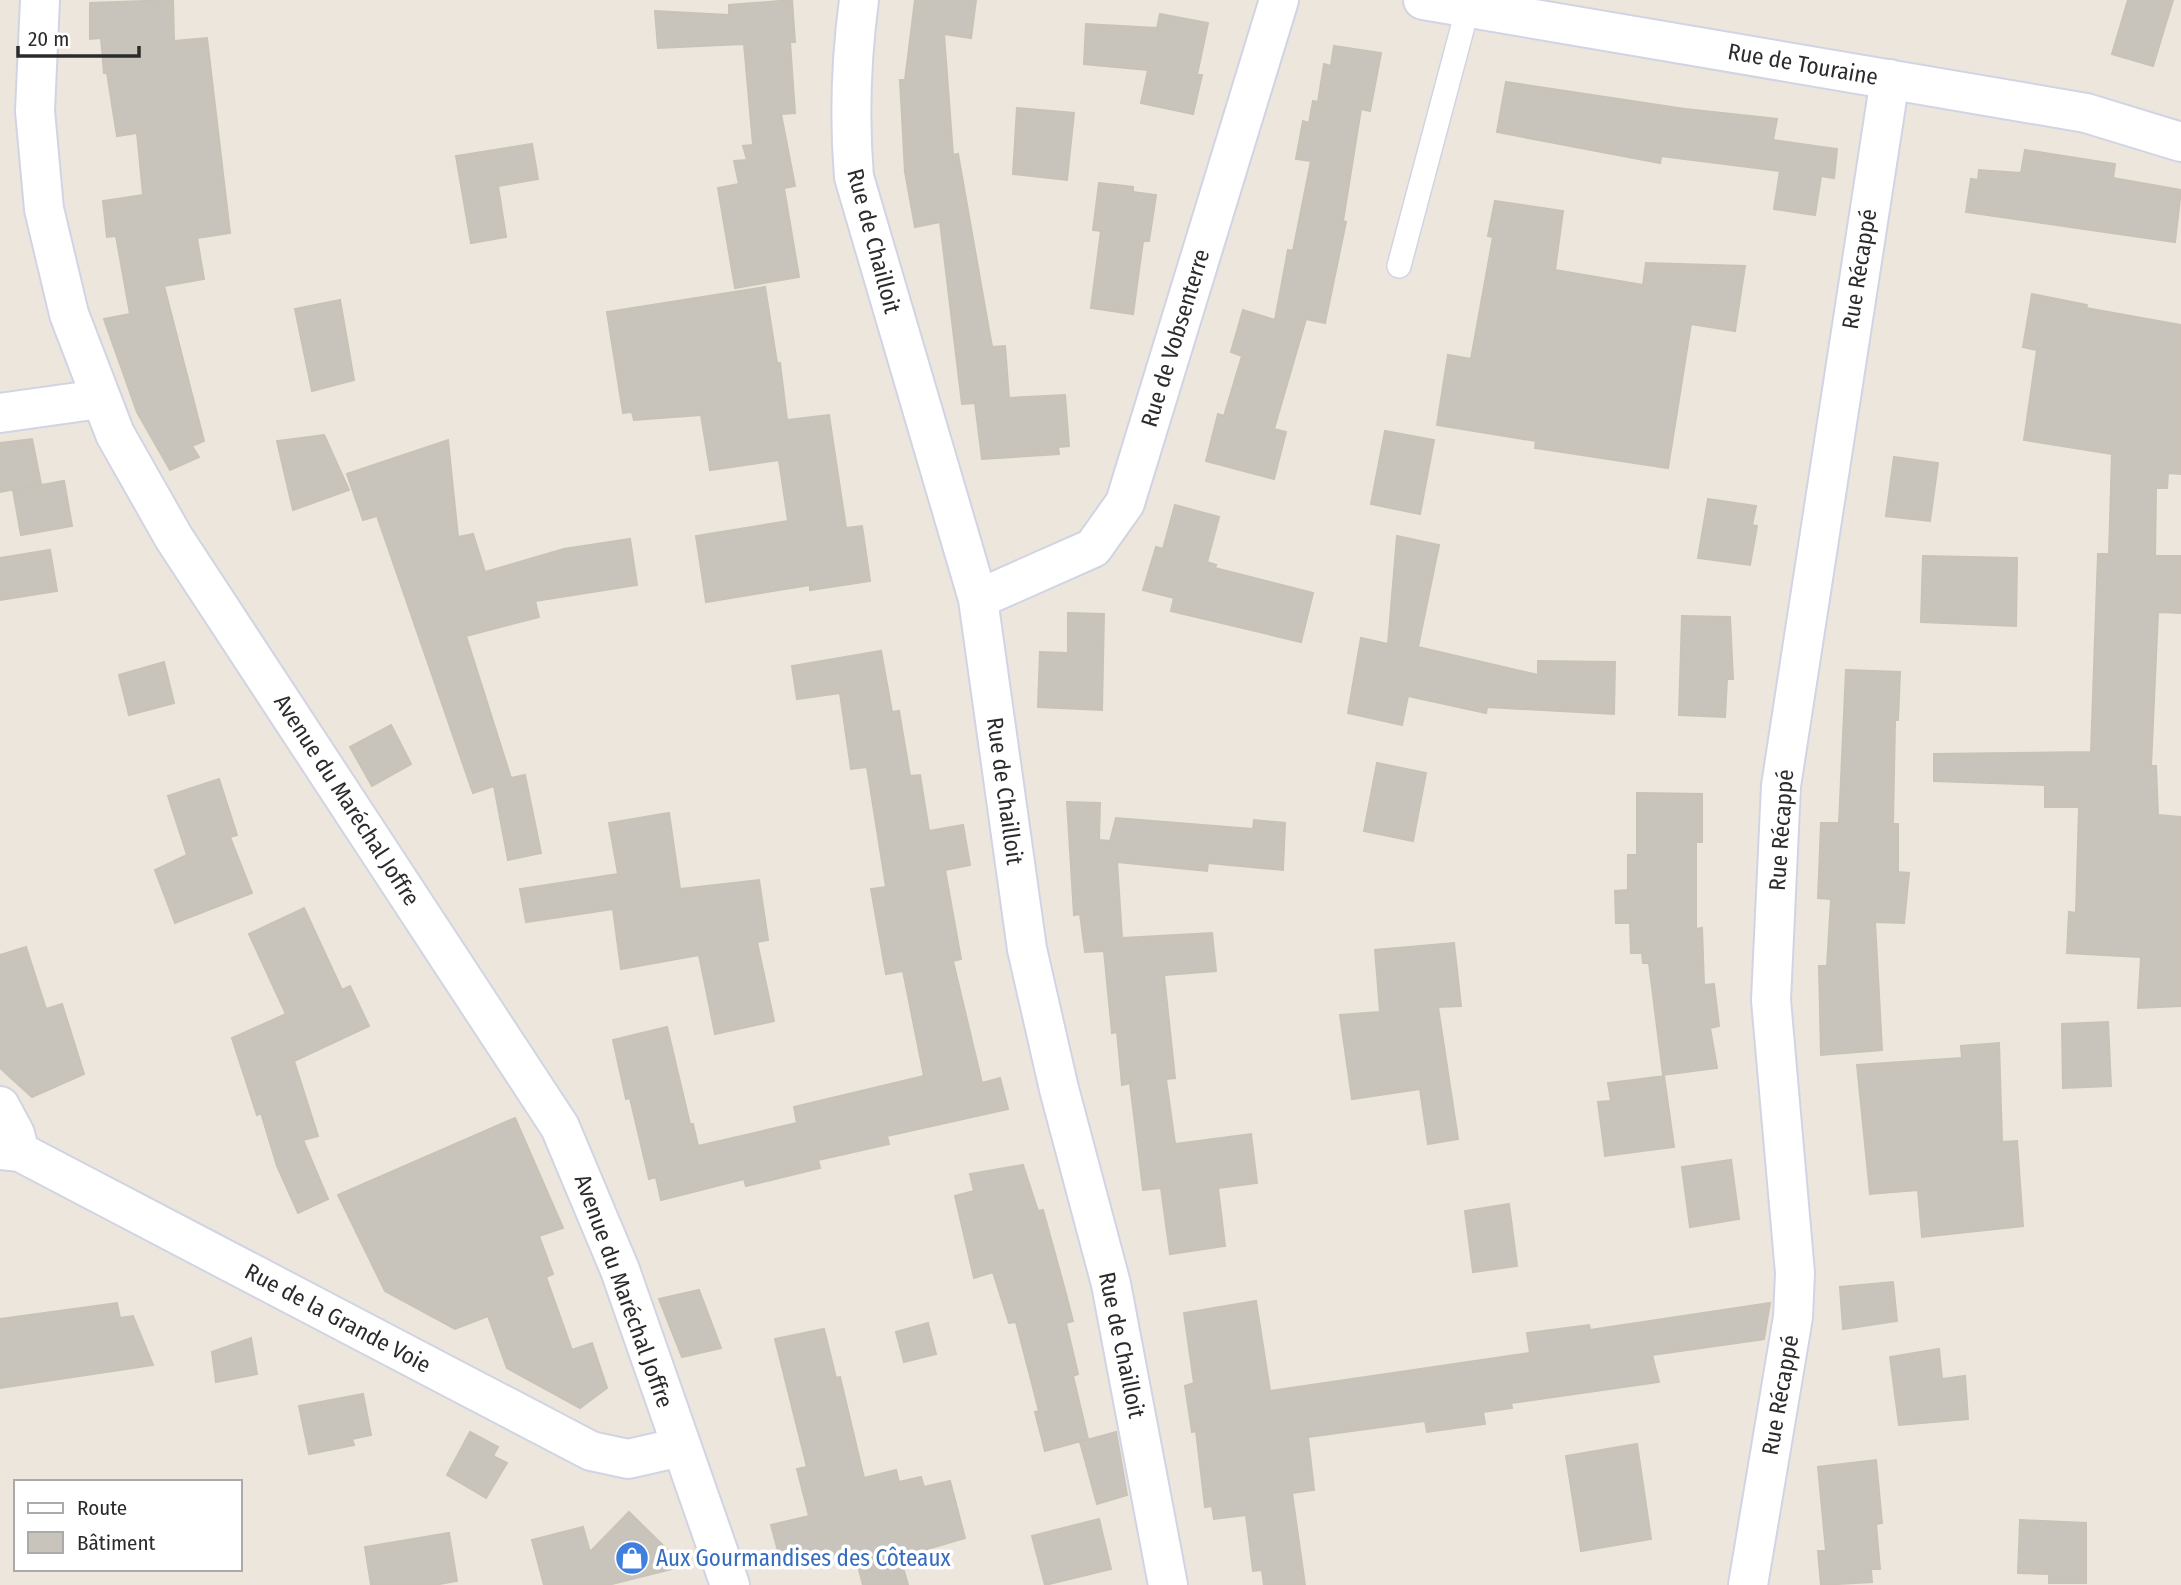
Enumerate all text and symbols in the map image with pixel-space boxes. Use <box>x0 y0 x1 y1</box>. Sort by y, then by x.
scale bar <box>18 14 138 58</box>
text: 20 m <box>28 26 69 52</box>
street label: Rue de Touraine <box>1726 37 1880 91</box>
street label: Rue de Chailloit <box>841 166 907 317</box>
street label: Rue Récappé <box>1836 207 1882 331</box>
street label: Rue de Vobsenterre <box>1135 246 1215 430</box>
street label: Avenue du Maréchal Joffre <box>268 689 426 911</box>
street label: Rue de Chailloit <box>981 716 1029 867</box>
street label: Rue Récappé <box>1763 768 1799 892</box>
street label: Avenue du Maréchal Joffre <box>569 1170 679 1412</box>
street label: Rue de la Grande Voie <box>240 1257 436 1379</box>
street label: Rue de Chailloit <box>1093 1269 1151 1421</box>
street label: Rue Récappé <box>1756 1333 1804 1457</box>
legend <box>14 1480 242 1571</box>
text: Route <box>77 1495 127 1521</box>
text: Bâtiment <box>77 1530 156 1556</box>
shop icon: Aux Gourmandises des Côteaux <box>613 1539 651 1577</box>
place label: Aux Gourmandises des Côteaux <box>656 1544 951 1572</box>

